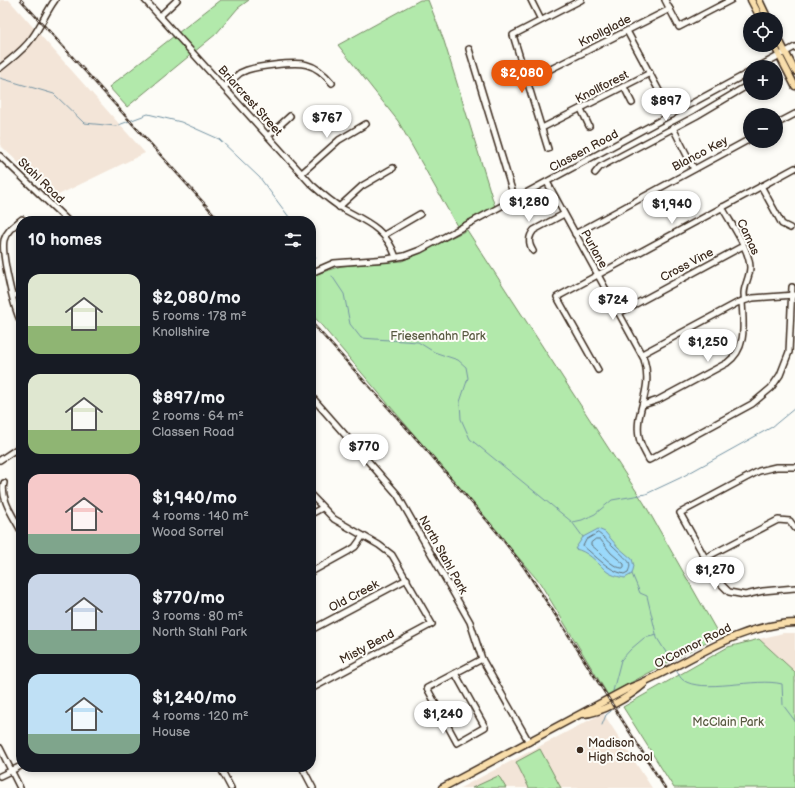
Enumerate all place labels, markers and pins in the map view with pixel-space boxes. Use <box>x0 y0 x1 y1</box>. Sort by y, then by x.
pin: $2,080 <box>489 60 555 94</box>
pin: $897 <box>642 88 690 122</box>
pin: $767 <box>303 105 351 139</box>
pin: $1,280 <box>496 189 562 223</box>
pin: $1,940 <box>639 191 705 225</box>
pin: $724 <box>589 287 637 321</box>
pin: $1,250 <box>675 329 741 363</box>
pin: $770 <box>340 434 388 468</box>
pin: $1,270 <box>682 557 748 591</box>
pin: $1,240 <box>410 701 476 735</box>
place label: Madison High School <box>588 736 653 765</box>
marker: Madison High School <box>575 745 585 755</box>

